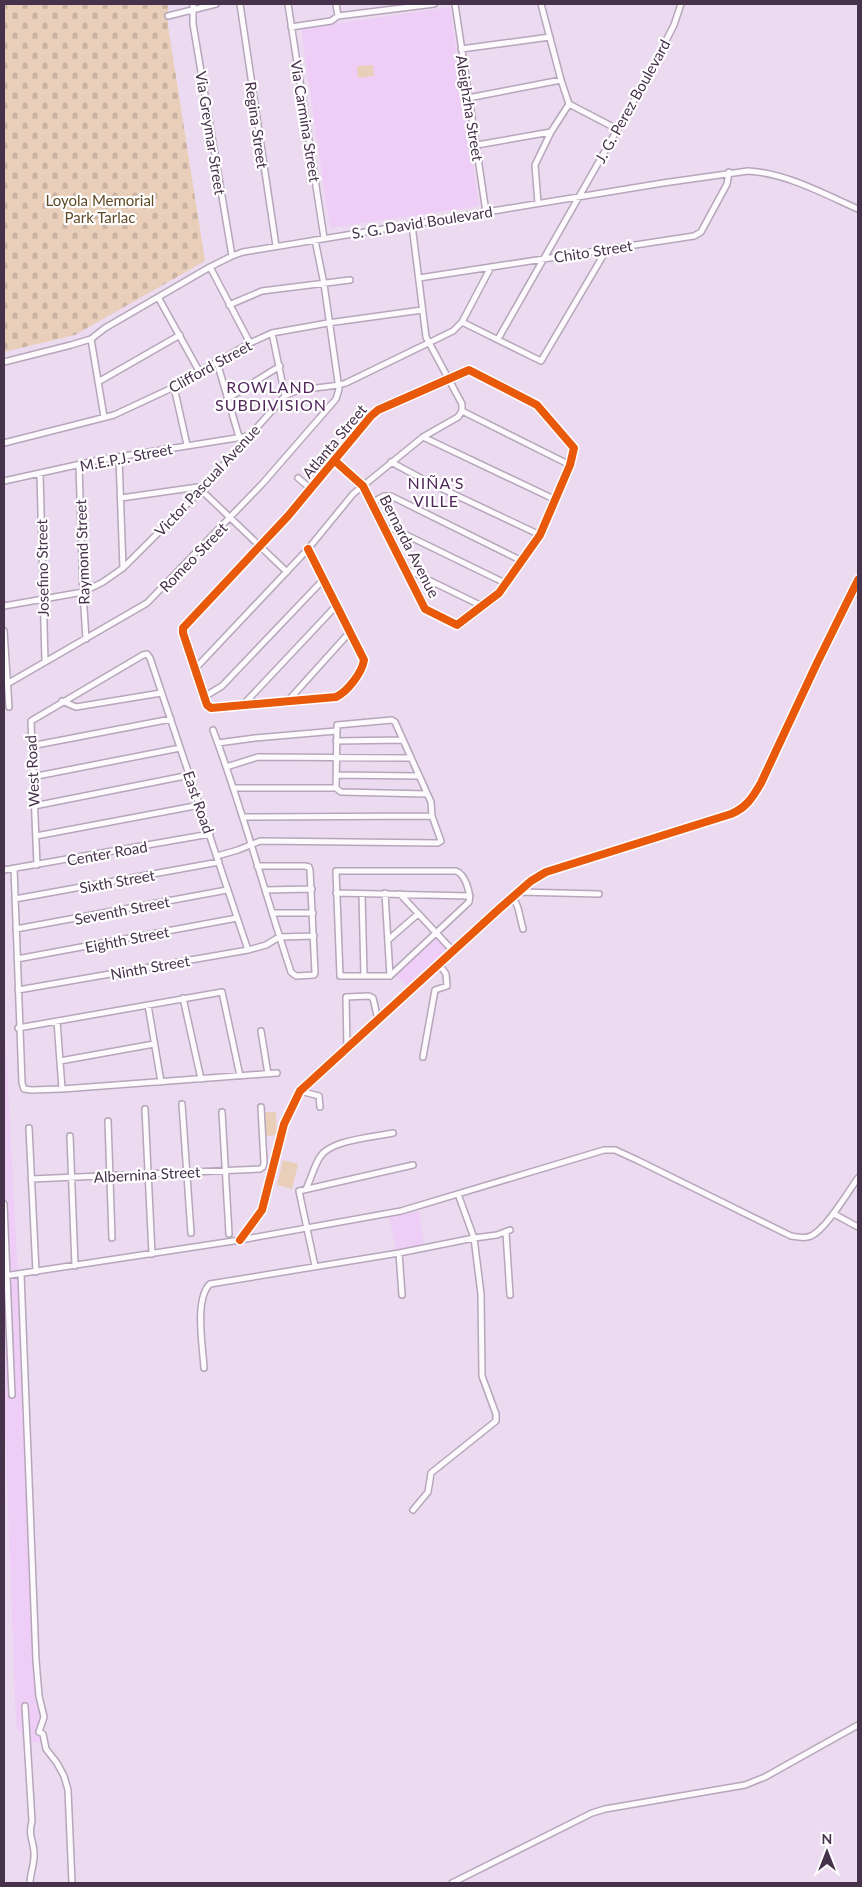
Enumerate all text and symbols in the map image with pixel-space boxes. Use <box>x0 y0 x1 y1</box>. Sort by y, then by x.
street label: J. G. Perez Boulevard <box>591 36 673 166</box>
street label: Aleighzha Street <box>453 54 487 163</box>
street label: Via Carmina Street <box>287 59 325 184</box>
street label: Via Greymar Street <box>192 70 230 197</box>
street label: Regina Street <box>242 80 272 170</box>
park label: Loyola Memorial Park Tarlac <box>46 191 154 226</box>
street label: S. G. David Boulevard <box>350 202 494 242</box>
street label: Chito Street <box>552 236 634 266</box>
street label: Clifford Street <box>165 335 255 396</box>
district label: ROWLAND SUBDIVISION <box>215 377 327 414</box>
street label: Atlanta Street <box>298 400 370 481</box>
street label: Victor Pascual Avenue <box>151 420 263 540</box>
street label: M.E.P.J. Street <box>78 439 174 475</box>
district label: NIÑA'S VILLE <box>408 473 464 510</box>
street label: Bernarda Avenue <box>376 492 444 600</box>
street label: Raymond Street <box>71 498 93 605</box>
street label: Josefino Street <box>32 518 52 617</box>
street label: Romeo Street <box>155 518 231 595</box>
street label: West Road <box>21 735 43 807</box>
street label: East Road <box>180 768 218 836</box>
street label: Center Road <box>65 837 149 869</box>
street label: Sixth Street <box>78 865 157 896</box>
street label: Seventh Street <box>73 892 172 928</box>
street label: Eighth Street <box>83 922 171 956</box>
street label: Ninth Street <box>109 951 192 983</box>
street label: Albernina Street <box>93 1162 201 1186</box>
north arrow <box>802 1827 852 1877</box>
text: N <box>822 1830 832 1847</box>

